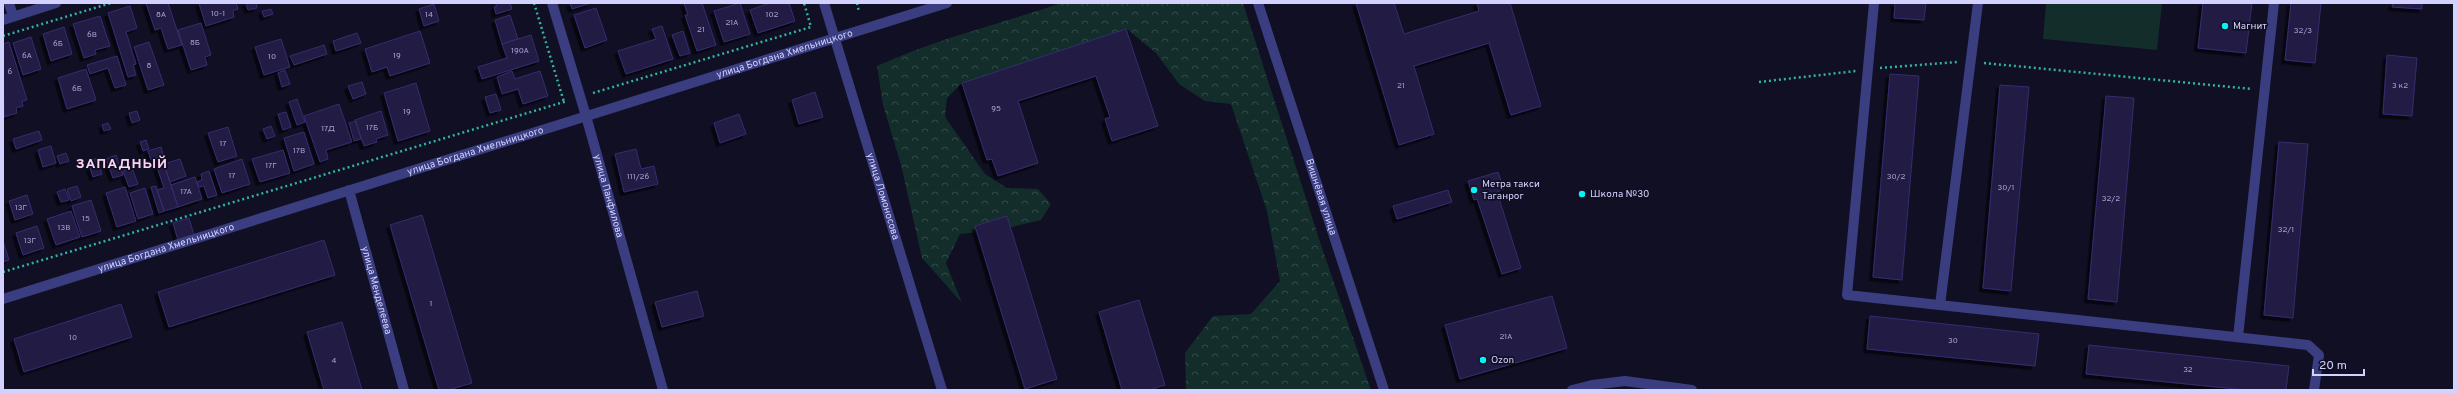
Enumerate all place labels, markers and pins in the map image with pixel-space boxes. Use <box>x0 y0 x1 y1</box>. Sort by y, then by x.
place label: Магнит <box>2233 20 2267 33</box>
marker: Магнит <box>2220 21 2230 31</box>
place label: Метра такси Таганрог <box>1482 178 1540 203</box>
marker: Метра такси Таганрог <box>1469 185 1479 195</box>
place label: Школа №30 <box>1590 188 1649 201</box>
marker: Школа №30 <box>1577 189 1587 199</box>
place label: Ozon <box>1491 354 1514 367</box>
marker: Ozon <box>1478 355 1488 365</box>

